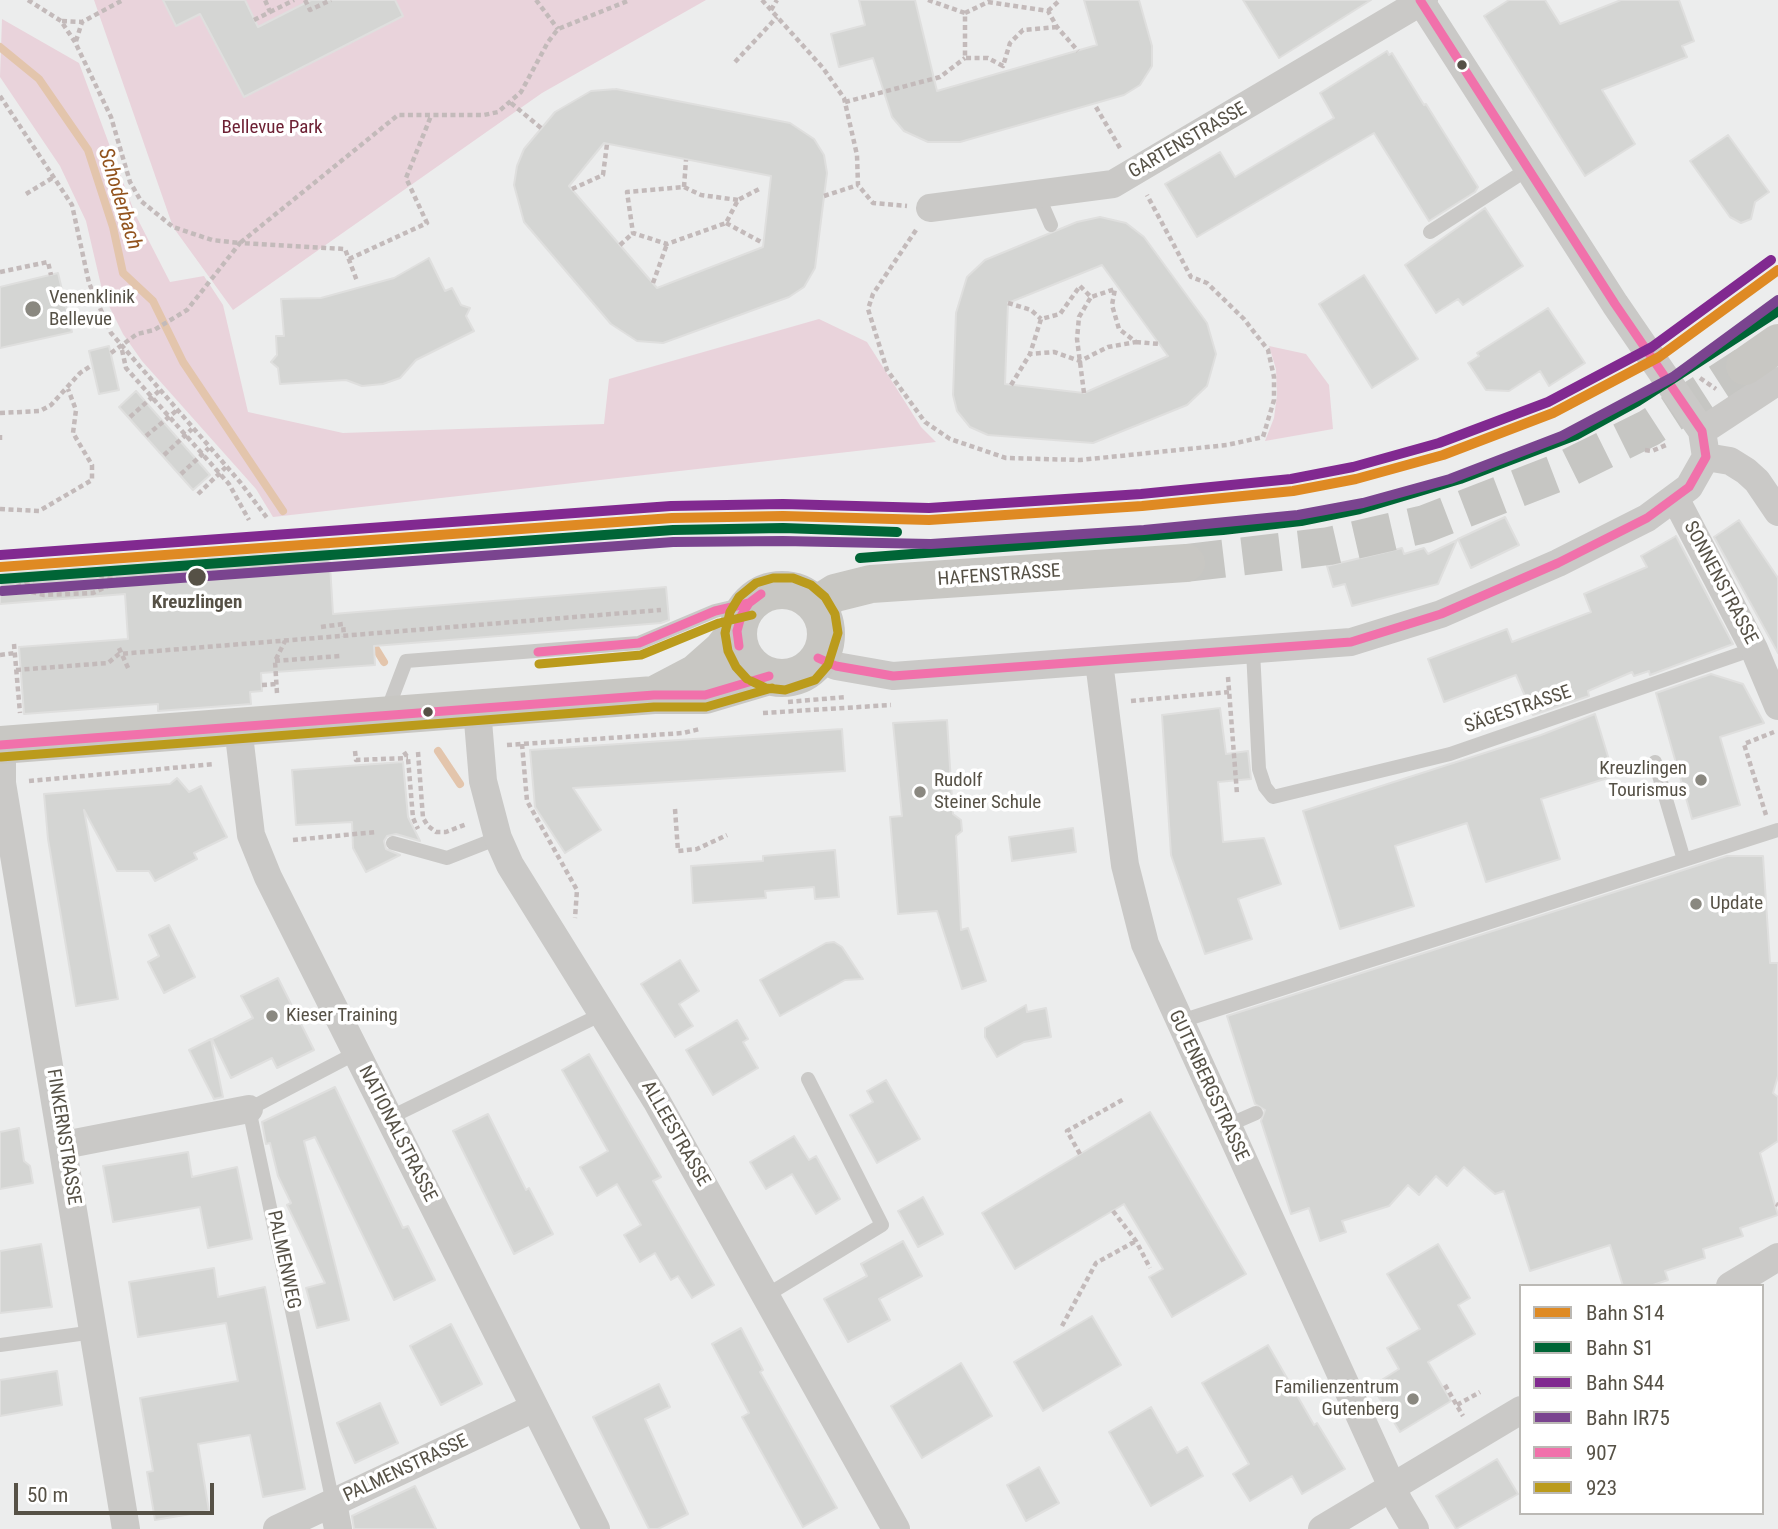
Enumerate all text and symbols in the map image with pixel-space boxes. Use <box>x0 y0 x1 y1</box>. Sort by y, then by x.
unlabelled marker <box>1455 58 1469 72</box>
street label: GARTENSTRASSE <box>1125 98 1251 184</box>
park label: Bellevue Park <box>221 117 323 139</box>
water label: Schoderbach <box>92 145 146 253</box>
place label: Venenklinik Bellevue <box>49 287 135 331</box>
marker: Venenklinik Bellevue <box>23 299 43 319</box>
street label: SONNENSTRASSE <box>1678 518 1762 648</box>
street label: HAFENSTRASSE <box>937 560 1061 592</box>
marker: Kreuzlingen <box>186 566 208 588</box>
place label: Kreuzlingen <box>152 592 242 614</box>
street label: SÄGESTRASSE <box>1462 681 1574 739</box>
unlabelled marker <box>421 705 435 719</box>
place label: Kreuzlingen Tourismus <box>1599 758 1687 802</box>
place label: Rudolf Steiner Schule <box>934 770 1041 814</box>
marker: Kreuzlingen Tourismus <box>1693 772 1709 788</box>
marker: Rudolf Steiner Schule <box>912 784 928 800</box>
place label: Update <box>1710 893 1763 915</box>
marker: Update <box>1688 896 1704 912</box>
place label: Kieser Training <box>286 1005 398 1027</box>
street label: GUTENBERGSTRASSE <box>1163 1007 1253 1165</box>
marker: Kieser Training <box>264 1008 280 1024</box>
street label: NATIONALSTRASSE <box>353 1062 441 1206</box>
street label: FINKERNSTRASSE <box>41 1067 85 1207</box>
street label: ALLEESTRASSE <box>636 1077 714 1191</box>
street label: PALMENWEG <box>261 1209 305 1311</box>
legend <box>1519 1284 1764 1515</box>
text: Bahn S14 <box>1586 1301 1664 1325</box>
text: Bahn S1 <box>1586 1336 1654 1360</box>
text: Bahn S44 <box>1586 1371 1664 1395</box>
place label: Familienzentrum Gutenberg <box>1274 1377 1399 1421</box>
marker: Familienzentrum Gutenberg <box>1405 1391 1421 1407</box>
text: Bahn IR75 <box>1586 1406 1670 1430</box>
street label: PALMENSTRASSE <box>340 1430 472 1508</box>
text: 907 <box>1586 1441 1617 1465</box>
scale bar <box>18 1470 217 1514</box>
text: 923 <box>1586 1476 1617 1500</box>
text: 50 m <box>27 1483 68 1507</box>

